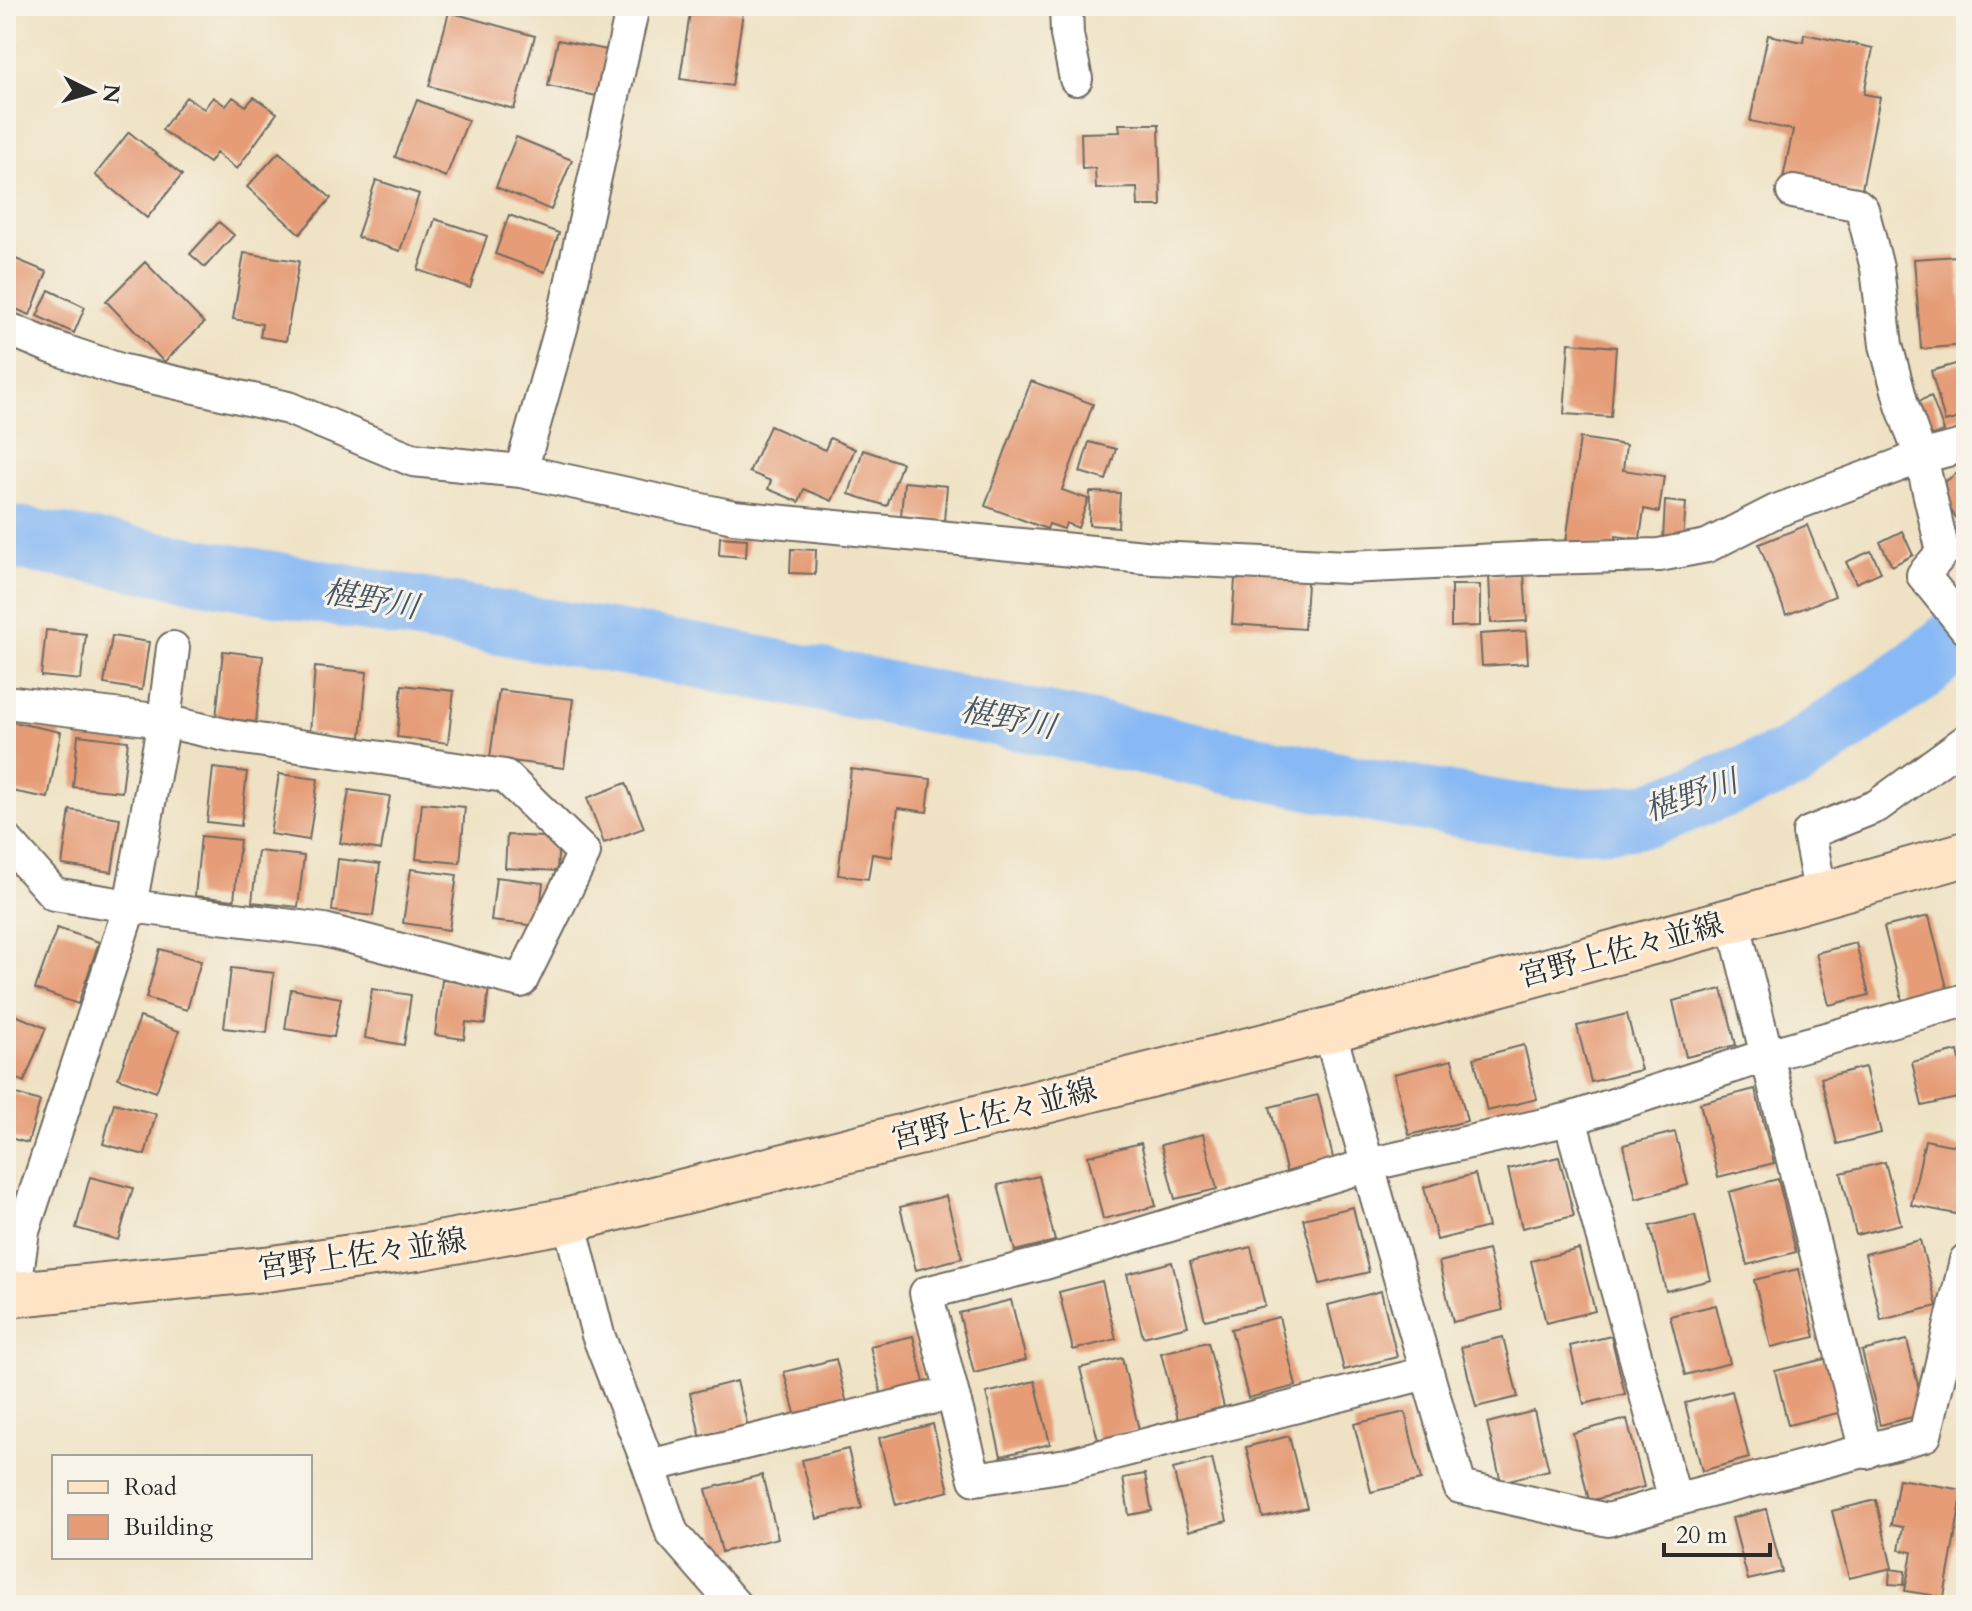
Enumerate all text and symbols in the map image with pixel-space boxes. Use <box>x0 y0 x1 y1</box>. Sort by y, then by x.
north arrow <box>52 52 132 132</box>
text: N <box>95 83 127 104</box>
water label: 椹野川 <box>320 570 425 631</box>
water label: 椹野川 <box>956 688 1062 750</box>
water label: 椹野川 <box>1639 759 1747 832</box>
street label: 宮野上佐々並線 <box>1514 904 1728 997</box>
street label: 宮野上佐々並線 <box>887 1069 1101 1160</box>
street label: 宮野上佐々並線 <box>255 1220 469 1289</box>
legend <box>52 1455 312 1559</box>
text: Road <box>124 1471 177 1504</box>
scale bar <box>1664 1507 1770 1557</box>
text: Building <box>124 1511 214 1544</box>
text: 20 m <box>1676 1519 1728 1552</box>

